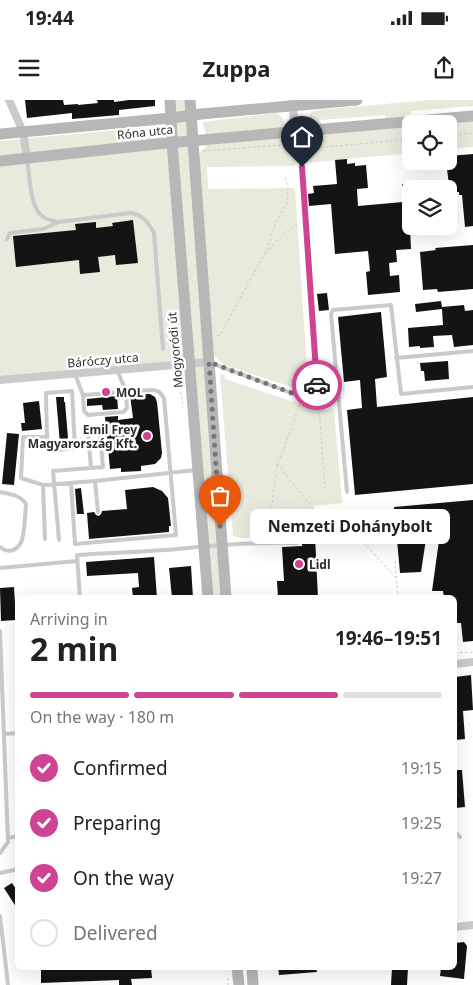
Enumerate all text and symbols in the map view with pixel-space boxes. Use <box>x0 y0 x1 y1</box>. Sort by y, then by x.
text: 19:44 <box>25 5 74 31</box>
text: Zuppa <box>202 53 271 83</box>
icon: menu <box>15 54 43 82</box>
icon: share <box>430 54 458 82</box>
map controls <box>402 115 457 235</box>
button: locate <box>402 115 457 170</box>
pin <box>281 116 323 167</box>
street label: Róna utca <box>116 121 174 143</box>
icon: home <box>288 123 316 151</box>
button: layers <box>402 180 457 235</box>
street label: Mogyoródi út <box>163 311 187 389</box>
street label: Báróczy utca <box>67 348 139 372</box>
courier <box>292 360 342 410</box>
icon: car <box>303 371 331 399</box>
place label: MOL <box>116 384 144 401</box>
marker: MOL <box>100 386 112 398</box>
place label: Emil Frey Magyarország Kft. <box>28 421 137 452</box>
marker: Emil Frey Magyarország Kft. <box>141 430 153 442</box>
pin <box>199 475 241 526</box>
icon: bag <box>206 482 234 510</box>
callout: Nemzeti Dohánybolt <box>250 508 450 544</box>
text: Nemzeti Dohánybolt <box>268 515 432 537</box>
place label: Lidl <box>309 556 330 573</box>
marker: Lidl <box>293 558 305 570</box>
text: Arriving in <box>30 608 108 630</box>
text: 19:46–19:51 <box>335 625 442 651</box>
text: 2 min <box>30 627 118 670</box>
text: On the way · 180 m <box>30 706 174 728</box>
icon: check <box>30 754 58 782</box>
text: Confirmed <box>73 755 168 781</box>
text: 19:15 <box>401 757 442 779</box>
icon: check <box>30 809 58 837</box>
text: Preparing <box>73 810 161 836</box>
text: 19:25 <box>401 812 442 834</box>
icon: check <box>30 864 58 892</box>
text: On the way <box>73 865 174 891</box>
text: 19:27 <box>401 867 442 889</box>
text: Delivered <box>73 920 158 946</box>

